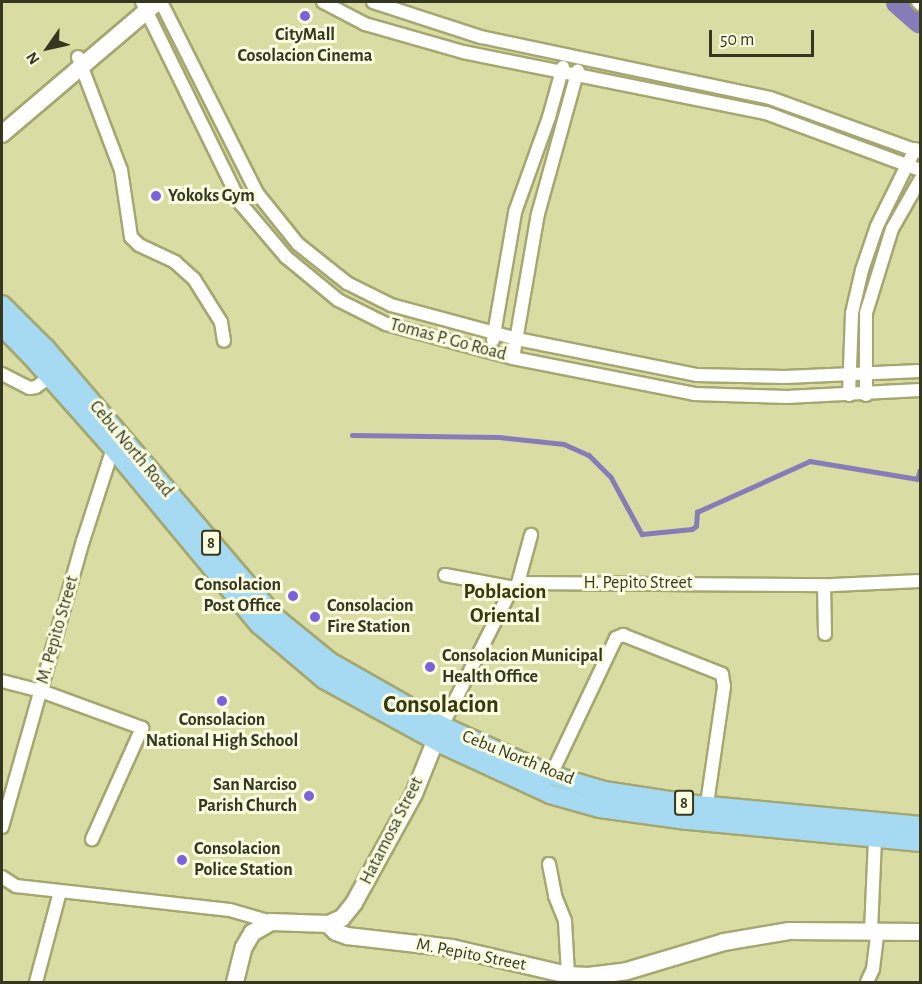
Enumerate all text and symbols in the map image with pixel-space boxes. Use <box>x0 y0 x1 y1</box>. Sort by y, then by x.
marker: CityMall Cosolacion Cinema <box>298 9 312 23</box>
north arrow <box>18 18 78 78</box>
scale bar <box>712 18 817 56</box>
place label: CityMall Cosolacion Cinema <box>238 25 372 68</box>
text: 50 m <box>720 31 754 49</box>
text: N <box>23 49 43 67</box>
place label: Yokoks Gym <box>168 185 255 207</box>
marker: Yokoks Gym <box>149 189 163 203</box>
street label: Tomas P. Go Road <box>387 314 509 366</box>
street label: Cebu North Road <box>84 396 178 502</box>
road number: 8 <box>200 530 222 556</box>
street label: H. Pepito Street <box>584 572 692 594</box>
street label: M. Pepito Street <box>32 573 84 687</box>
place label: Consolacion Post Office <box>195 575 281 618</box>
district label: Poblacion Oriental <box>464 579 546 629</box>
marker: Consolacion Post Office <box>286 589 300 603</box>
place label: Consolacion Fire Station <box>327 596 413 638</box>
marker: Consolacion Fire Station <box>308 610 322 624</box>
place label: Consolacion Municipal Health Office <box>442 646 603 688</box>
marker: Consolacion Municipal Health Office <box>423 660 437 674</box>
district label: Consolacion <box>383 692 499 720</box>
marker: Consolacion National High School <box>215 694 229 708</box>
place label: Consolacion National High School <box>146 710 298 752</box>
street label: Cebu North Road <box>459 726 577 790</box>
street label: Hatamosa Street <box>356 774 428 888</box>
place label: San Narciso Parish Church <box>198 775 297 818</box>
marker: San Narciso Parish Church <box>302 789 316 803</box>
road number: 8 <box>674 790 694 816</box>
place label: Consolacion Police Station <box>194 839 293 882</box>
marker: Consolacion Police Station <box>175 853 189 867</box>
street label: M. Pepito Street <box>414 934 528 976</box>

